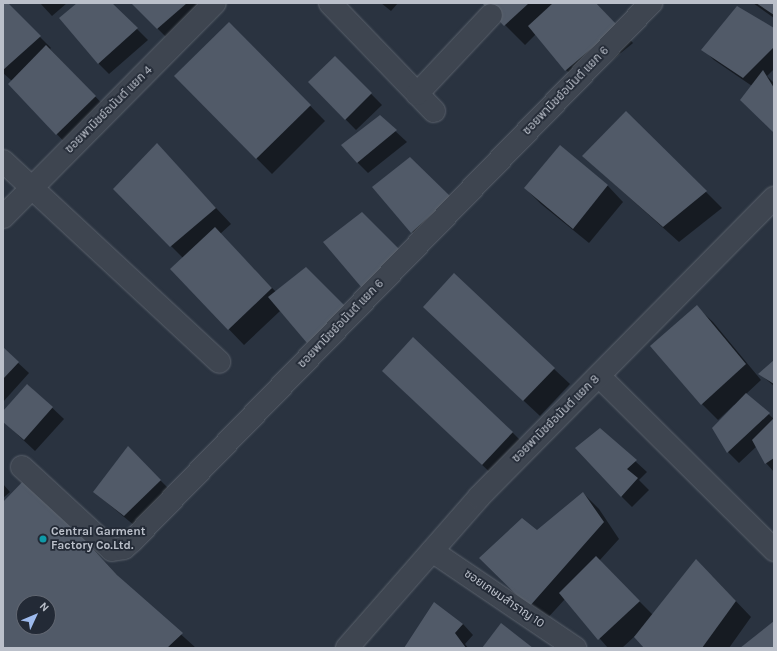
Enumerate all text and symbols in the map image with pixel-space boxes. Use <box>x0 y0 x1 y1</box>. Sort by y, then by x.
street label: ซอยพานิชย์อนันต์ แยก 6 <box>520 44 612 138</box>
street label: ซอยพานิชย์อนันต์ แยก 4 <box>62 63 156 157</box>
street label: ซอยพานิชย์อนันต์ แยก 6 <box>295 277 387 371</box>
street label: ซอยพานิชย์อนันต์ แยก 8 <box>509 372 603 466</box>
place label: Central Garment Factory Co.Ltd. <box>51 525 145 553</box>
marker: Central Garment Factory Co.Ltd. <box>38 534 48 544</box>
street label: ซอยเกษมสำราญ 10 <box>461 567 547 631</box>
north arrow <box>16 595 56 635</box>
text: N <box>37 600 52 614</box>

